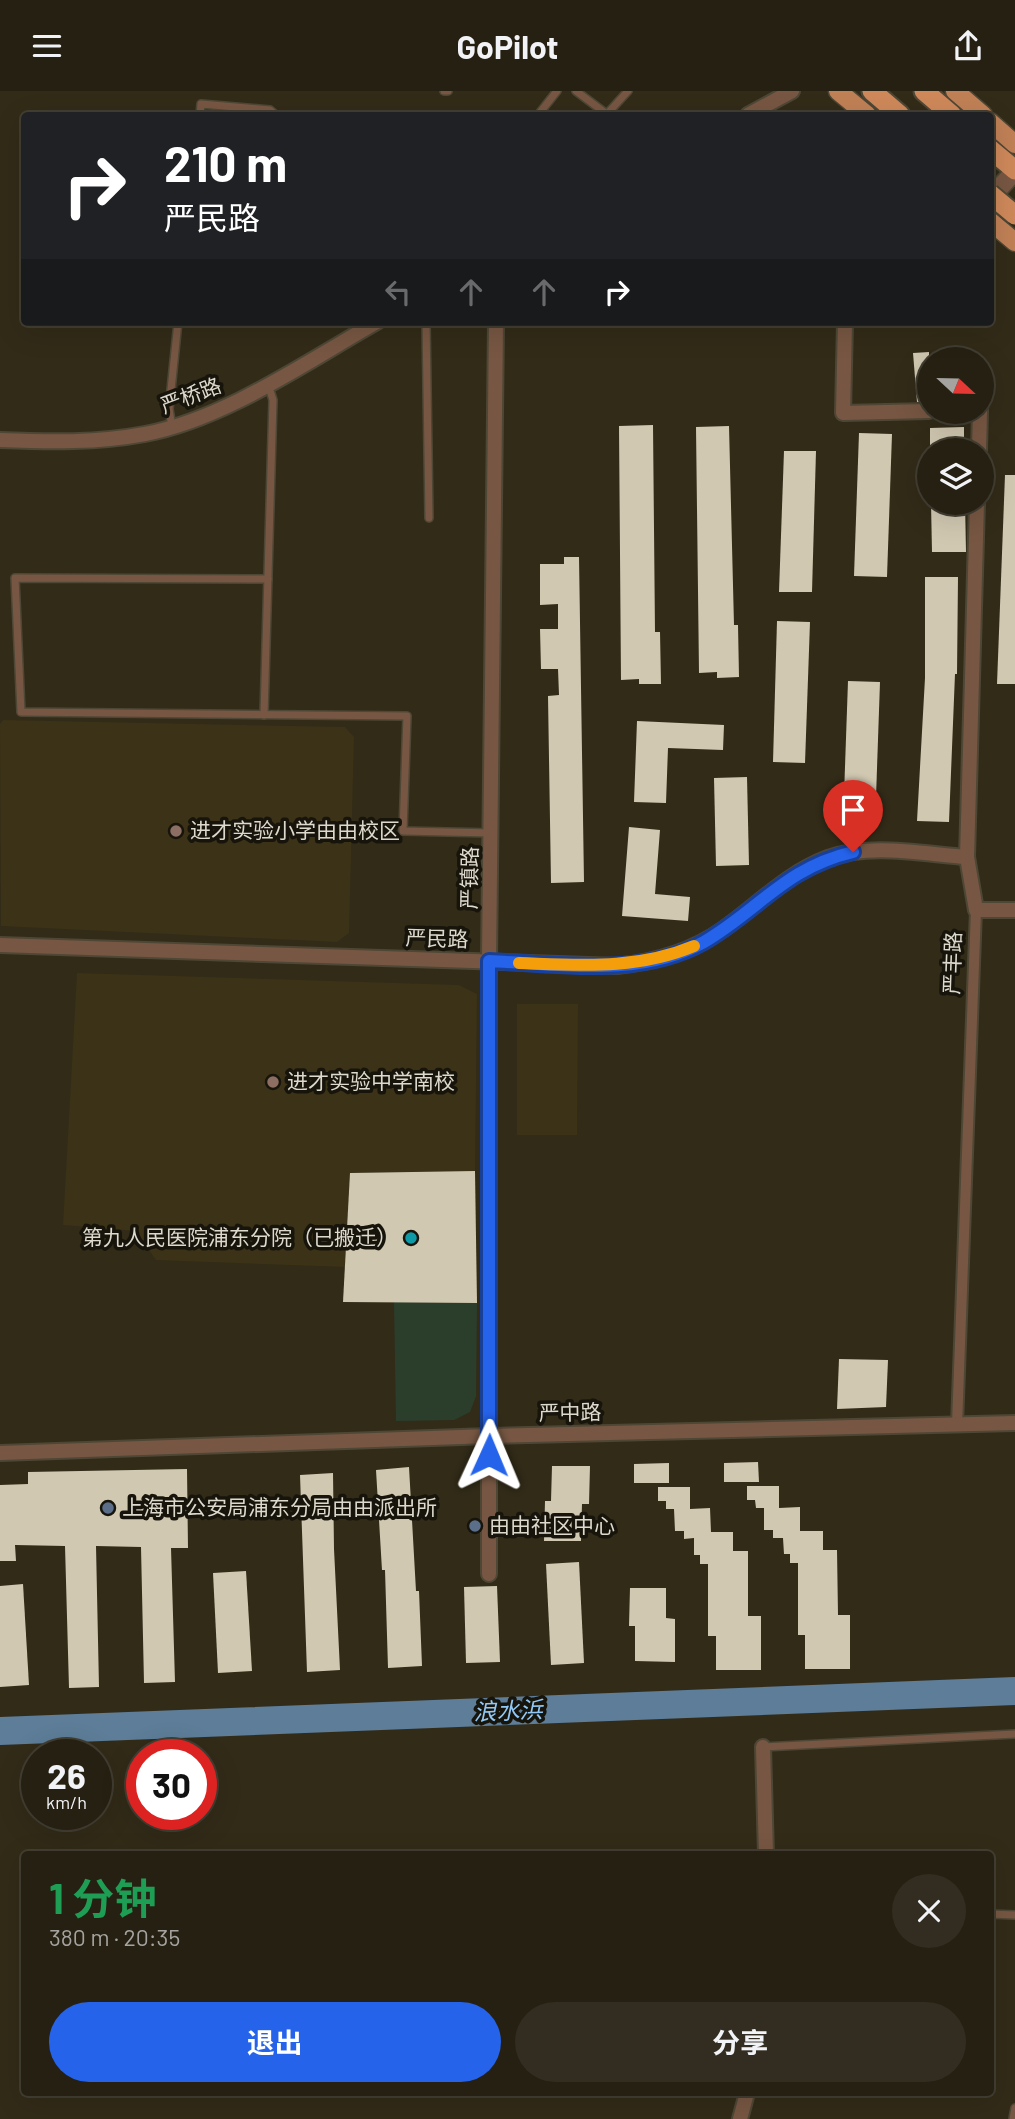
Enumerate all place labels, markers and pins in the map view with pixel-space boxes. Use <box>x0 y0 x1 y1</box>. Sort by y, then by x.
pin <box>823 780 883 852</box>
place label: 进才实验小学由由校区 <box>190 817 400 842</box>
marker: 进才实验小学由由校区 <box>168 823 184 839</box>
place label: 进才实验中学南校 <box>287 1068 455 1093</box>
marker: 进才实验中学南校 <box>265 1074 281 1090</box>
place label: 第九人民医院浦东分院（已搬迁） <box>82 1224 397 1249</box>
marker: 第九人民医院浦东分院（已搬迁） <box>403 1230 419 1246</box>
place label: 上海市公安局浦东分局由由派出所 <box>122 1494 437 1519</box>
marker: 上海市公安局浦东分局由由派出所 <box>100 1500 116 1516</box>
place label: 由由社区中心 <box>489 1512 615 1537</box>
marker: 由由社区中心 <box>467 1518 483 1534</box>

